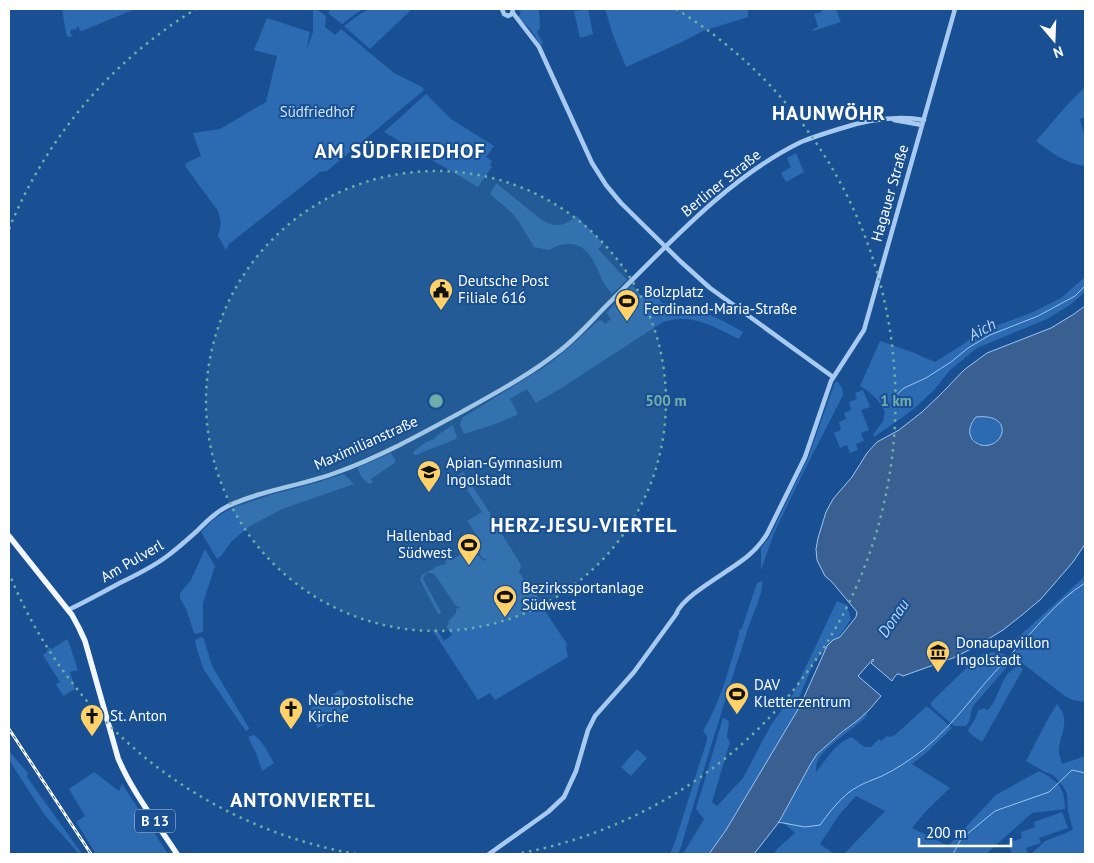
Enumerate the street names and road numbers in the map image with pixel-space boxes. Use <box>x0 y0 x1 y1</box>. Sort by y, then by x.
street label: Hagauer Straße <box>867 142 912 244</box>
street label: Berliner Straße <box>677 145 764 220</box>
street label: Maximilianstraße <box>311 411 421 474</box>
street label: Am Pulverl <box>97 535 167 586</box>
road number: B 13 <box>135 809 175 832</box>

